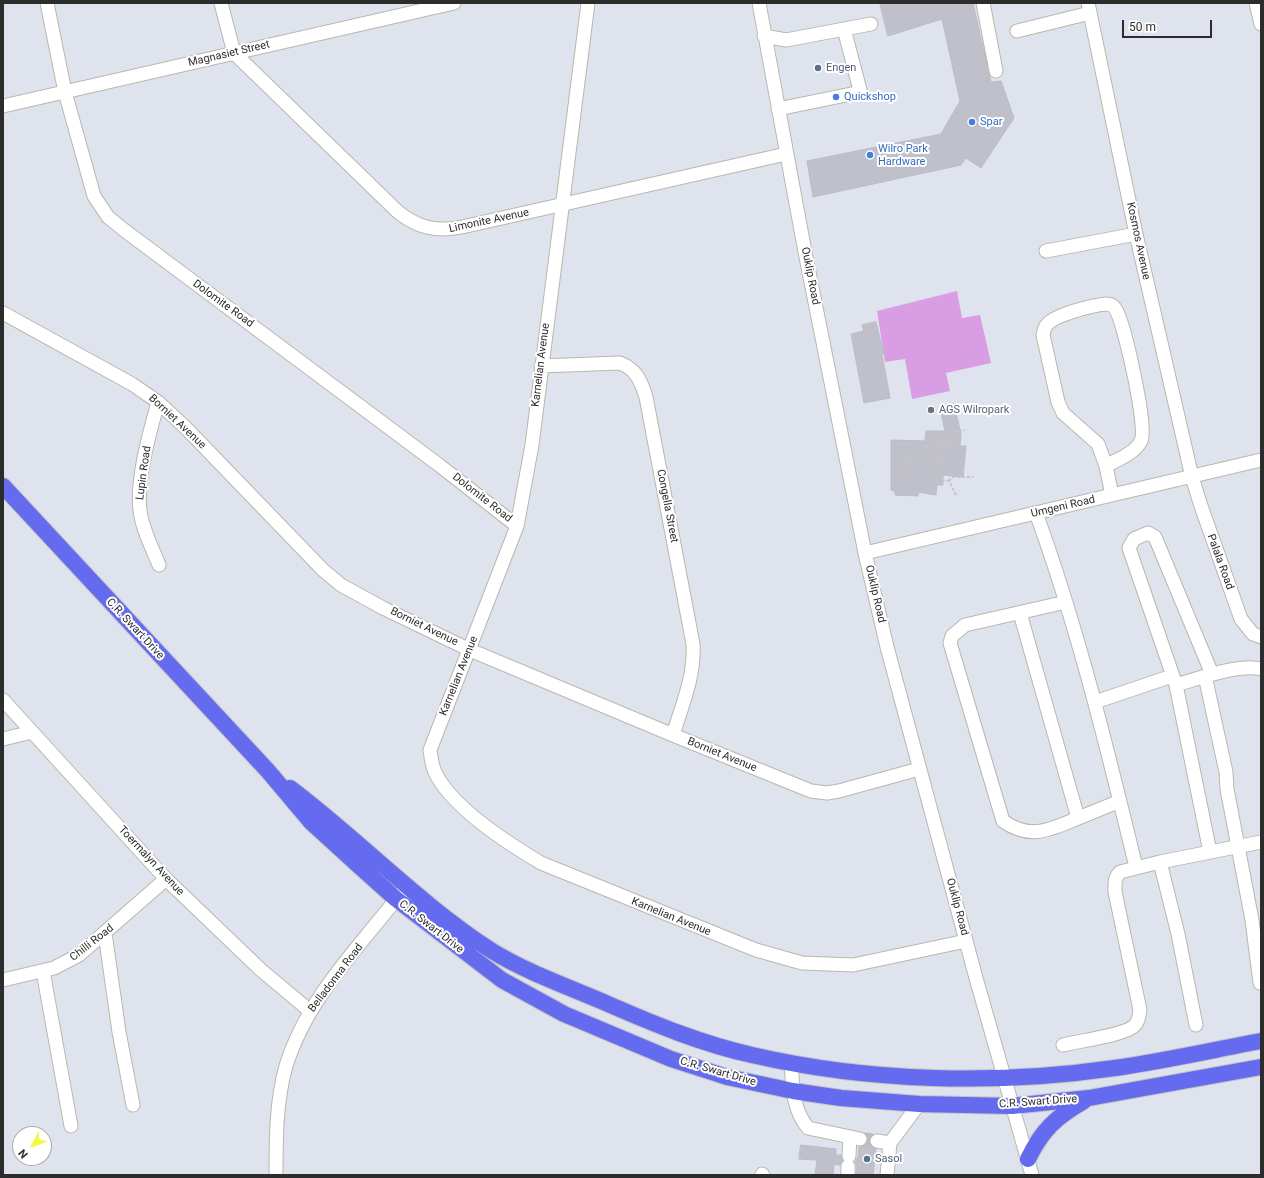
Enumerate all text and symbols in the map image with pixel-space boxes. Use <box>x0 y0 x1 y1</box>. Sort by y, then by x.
scale bar <box>1124 12 1214 38</box>
text: 50 m <box>1129 20 1156 34</box>
street label: Magnasiet Street <box>187 38 271 70</box>
place label: Engen <box>826 61 856 75</box>
marker: Engen <box>813 63 823 73</box>
place label: Quickshop <box>844 90 896 104</box>
marker: Quickshop <box>831 92 841 102</box>
place label: Spar <box>980 115 1002 129</box>
marker: Spar <box>967 117 977 127</box>
place label: Wilro Park Hardware <box>878 142 928 168</box>
marker: Wilro Park Hardware <box>865 150 875 160</box>
street label: Kosmos Avenue <box>1123 201 1153 281</box>
street label: Limonite Avenue <box>448 206 530 236</box>
street label: Ouklip Road <box>798 246 822 306</box>
street label: Dolomite Road <box>190 277 256 331</box>
street label: Karnelian Avenue <box>529 322 553 408</box>
street label: Borniet Avenue <box>146 392 208 452</box>
place label: AGS Wilropark <box>939 403 1009 417</box>
marker: AGS Wilropark <box>926 405 936 415</box>
street label: Lupin Road <box>134 445 154 501</box>
street label: Congella Street <box>653 468 681 544</box>
street label: Dolomite Road <box>450 471 514 525</box>
street label: Umgeni Road <box>1030 493 1096 521</box>
street label: Palala Road <box>1204 532 1236 592</box>
street label: Ouklip Road <box>862 564 888 624</box>
street label: C.R. Swart Drive <box>103 596 167 662</box>
street label: Borniet Avenue <box>388 605 460 649</box>
street label: Karnelian Avenue <box>437 634 481 718</box>
street label: Borniet Avenue <box>685 735 759 775</box>
street label: Toermalyn Avenue <box>115 824 187 898</box>
street label: Ouklip Road <box>943 877 971 937</box>
street label: Karnelian Avenue <box>629 895 713 939</box>
street label: C.R. Swart Drive <box>396 898 466 956</box>
street label: Chilli Road <box>67 922 117 964</box>
street label: Belladonna Road <box>306 941 366 1015</box>
street label: C.R. Swart Drive <box>679 1055 757 1089</box>
street label: C.R. Swart Drive <box>998 1093 1078 1111</box>
north arrow <box>12 1126 52 1166</box>
text: N <box>16 1146 31 1161</box>
place label: Sasol <box>875 1152 902 1166</box>
marker: Sasol <box>862 1154 872 1164</box>

